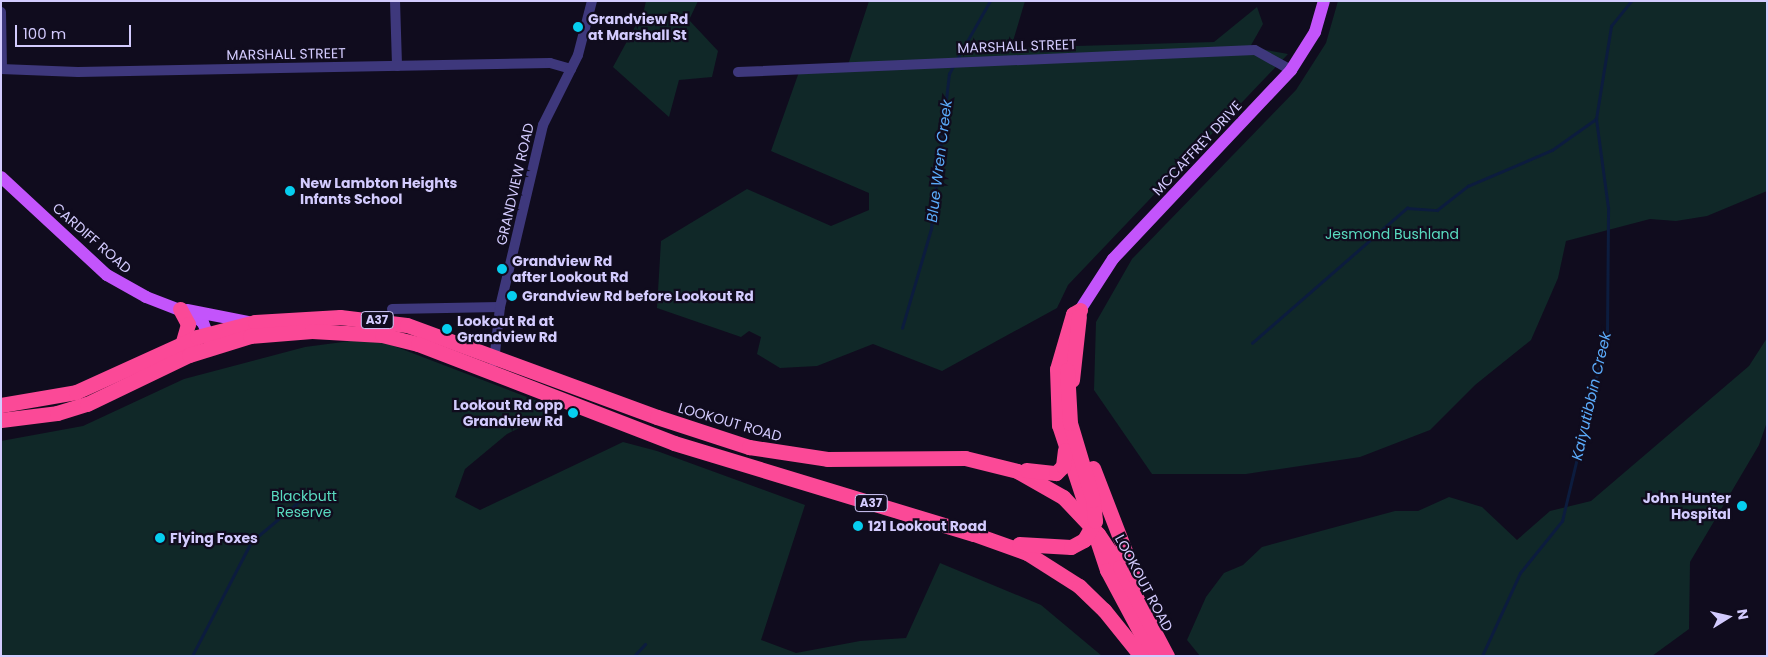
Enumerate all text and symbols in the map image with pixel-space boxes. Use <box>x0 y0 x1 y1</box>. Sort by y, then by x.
place label: Grandview Rd at Marshall St <box>588 11 688 44</box>
scale bar <box>18 15 134 47</box>
marker: Grandview Rd at Marshall St <box>572 21 584 33</box>
text: 100 m <box>23 23 66 44</box>
street label: MARSHALL STREET <box>957 36 1077 56</box>
street label: MARSHALL STREET <box>226 45 346 63</box>
street label: MCCAFFREY DRIVE <box>1149 97 1245 199</box>
water label: Blue Wren Creek <box>923 99 955 223</box>
street label: GRANDVIEW ROAD <box>493 121 537 247</box>
place label: New Lambton Heights Infants School <box>300 175 457 208</box>
marker: New Lambton Heights Infants School <box>284 185 296 197</box>
street label: CARDIFF ROAD <box>49 199 135 277</box>
park label: Jesmond Bushland <box>1325 226 1459 242</box>
place label: Grandview Rd after Lookout Rd <box>512 253 629 286</box>
marker: Grandview Rd after Lookout Rd <box>496 263 508 275</box>
place label: Grandview Rd before Lookout Rd <box>522 288 754 304</box>
marker: Grandview Rd before Lookout Rd <box>506 290 518 302</box>
road number: A37 <box>360 310 394 330</box>
place label: Lookout Rd at Grandview Rd <box>457 313 557 346</box>
marker: Lookout Rd at Grandview Rd <box>441 323 453 335</box>
water label: Kaiyutibbin Creek <box>1567 330 1615 462</box>
place label: Lookout Rd opp Grandview Rd <box>453 397 563 430</box>
street label: LOOKOUT ROAD <box>676 399 784 445</box>
marker: Lookout Rd opp Grandview Rd <box>567 407 579 419</box>
park label: Blackbutt Reserve <box>271 488 337 520</box>
place label: John Hunter Hospital <box>1643 490 1731 522</box>
road number: A37 <box>854 493 888 512</box>
marker: John Hunter Hospital <box>1735 499 1749 513</box>
place label: 121 Lookout Road <box>868 518 987 534</box>
marker: 121 Lookout Road <box>852 520 864 532</box>
place label: Flying Foxes <box>170 530 258 546</box>
marker: Flying Foxes <box>154 532 166 544</box>
street label: LOOKOUT ROAD <box>1111 532 1177 634</box>
north arrow <box>1703 592 1753 642</box>
text: N <box>1732 607 1754 621</box>

